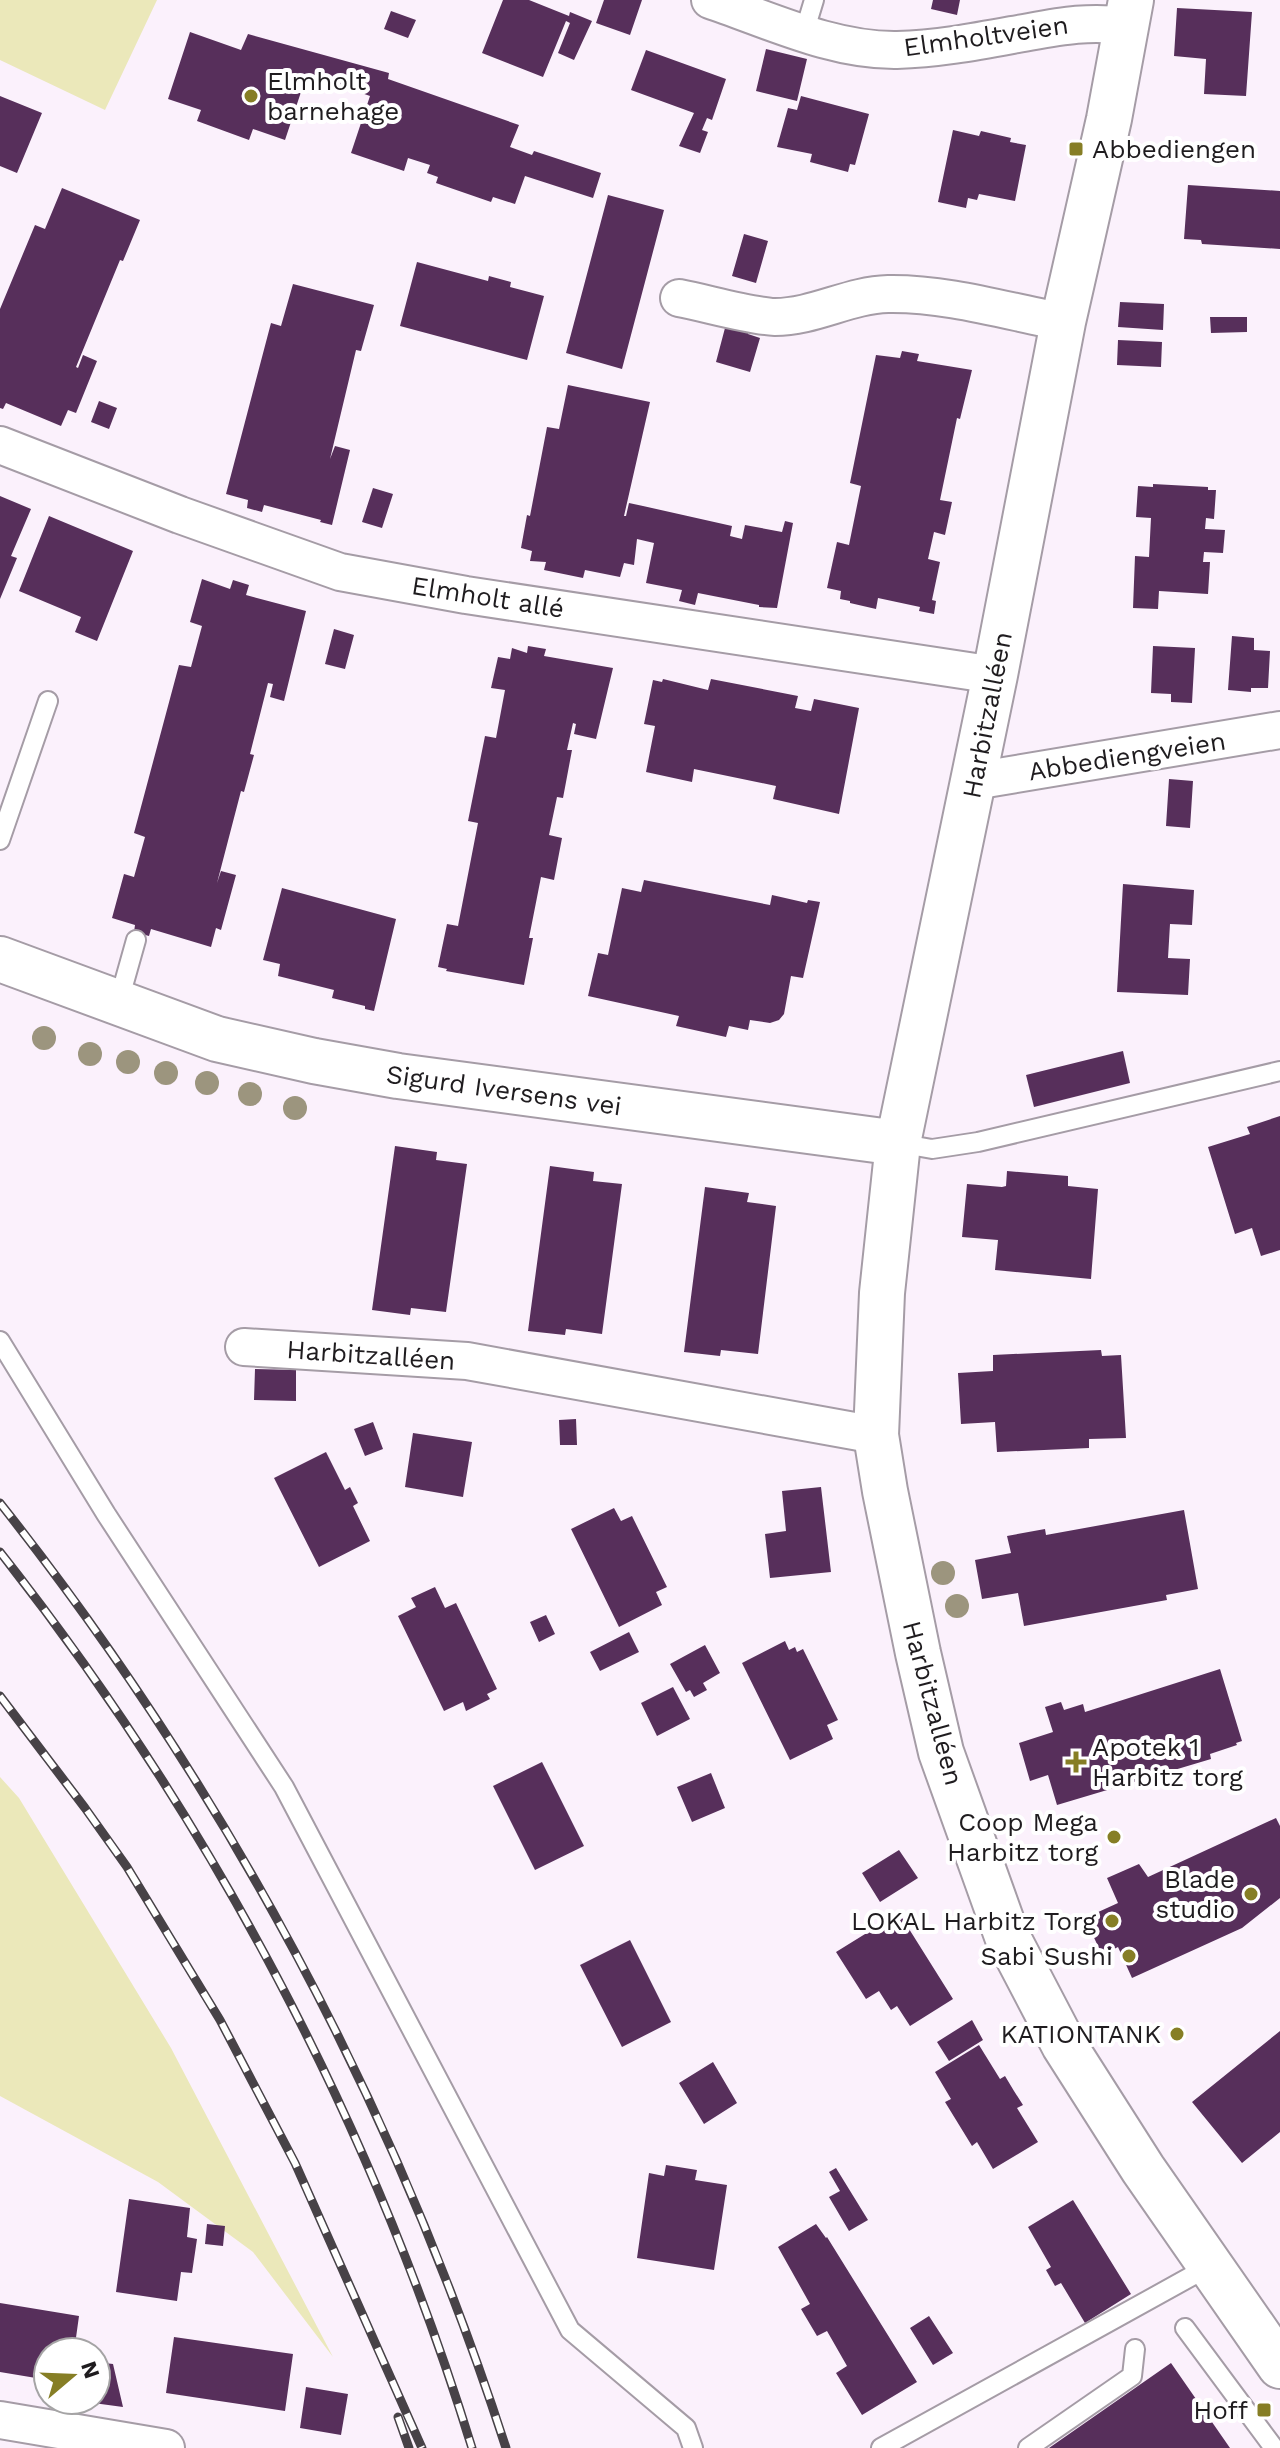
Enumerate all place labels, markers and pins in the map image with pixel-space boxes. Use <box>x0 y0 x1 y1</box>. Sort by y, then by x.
place label: Elmholt barnehage <box>267 66 399 126</box>
marker: Elmholt barnehage <box>242 87 260 105</box>
place label: Abbediengen <box>1092 134 1256 164</box>
marker: Abbediengen <box>1067 140 1085 158</box>
place label: Apotek 1 Harbitz torg <box>1092 1732 1243 1792</box>
marker: Apotek 1 Harbitz torg <box>1067 1753 1085 1771</box>
place label: Coop Mega Harbitz torg <box>947 1807 1098 1867</box>
marker: Coop Mega Harbitz torg <box>1105 1828 1123 1846</box>
place label: Blade studio <box>1156 1864 1235 1924</box>
marker: Blade studio <box>1242 1885 1260 1903</box>
place label: LOKAL Harbitz Torg <box>851 1906 1096 1936</box>
marker: LOKAL Harbitz Torg <box>1103 1912 1121 1930</box>
place label: Sabi Sushi <box>981 1941 1113 1971</box>
marker: Sabi Sushi <box>1120 1947 1138 1965</box>
place label: KATIONTANK <box>1001 2019 1161 2049</box>
marker: KATIONTANK <box>1168 2025 1186 2043</box>
place label: Hoff <box>1193 2395 1249 2425</box>
marker: Hoff <box>1255 2401 1273 2419</box>

